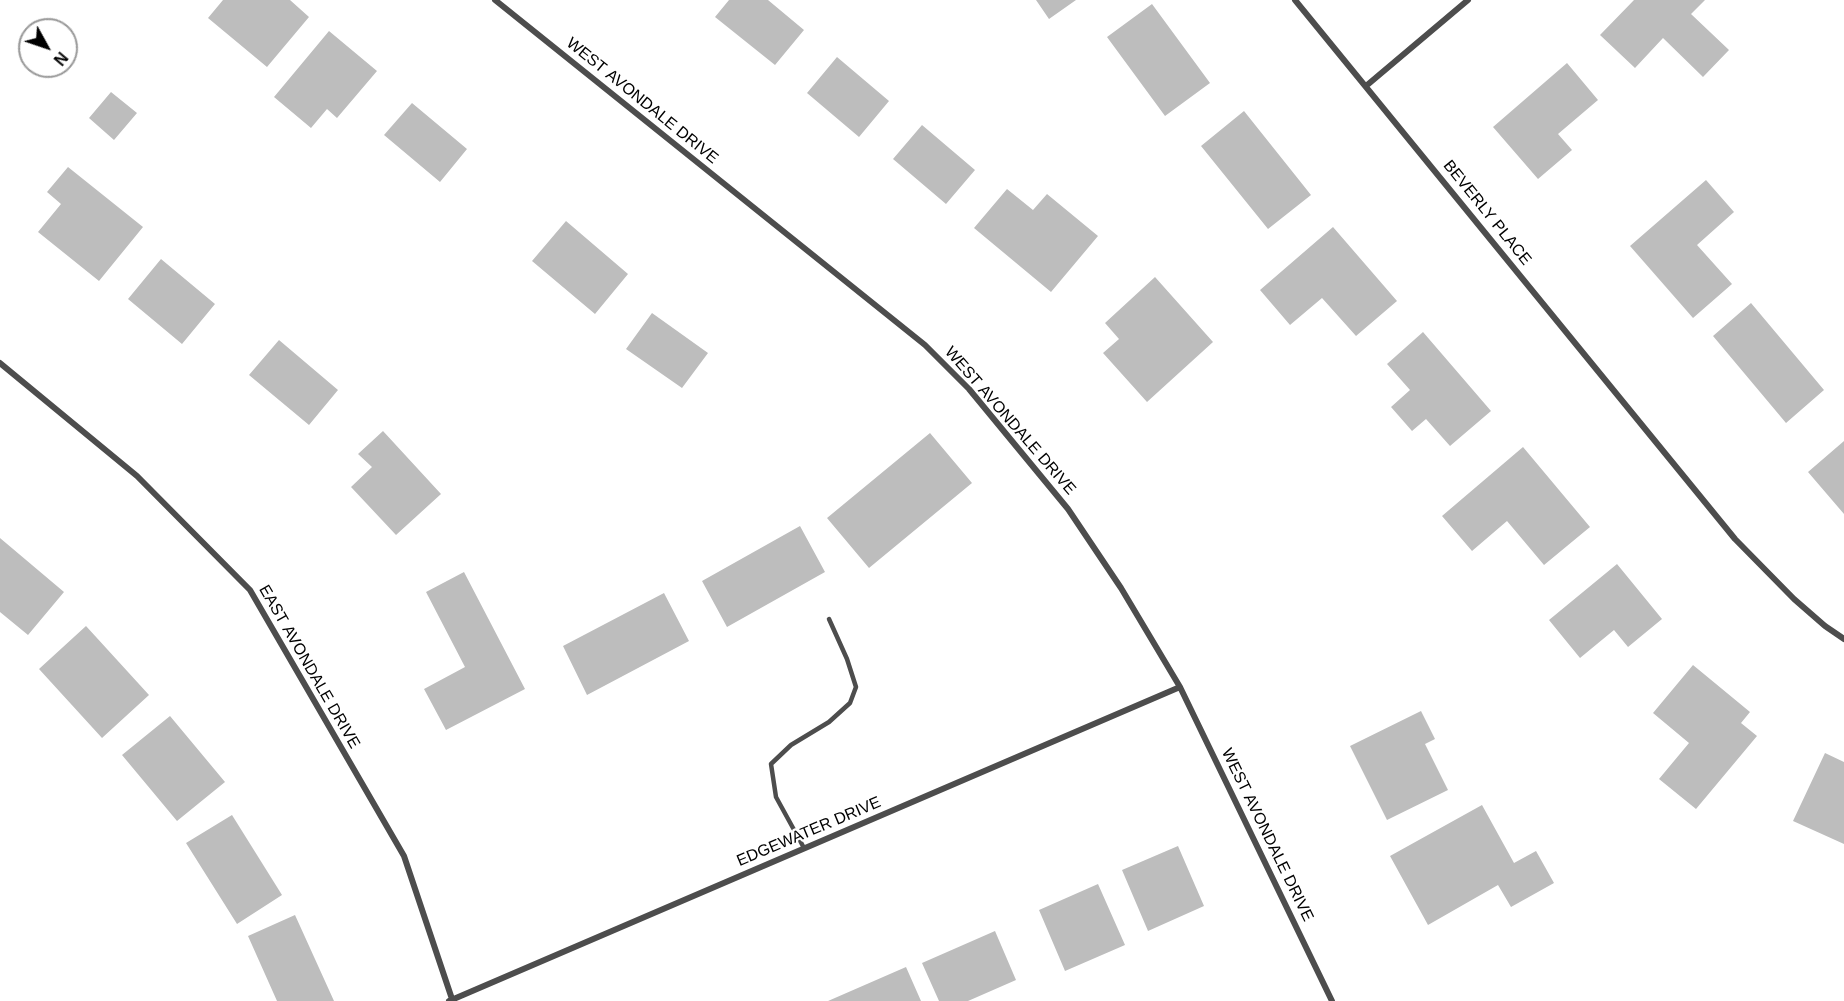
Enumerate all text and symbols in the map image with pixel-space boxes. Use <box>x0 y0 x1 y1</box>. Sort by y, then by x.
north arrow <box>18 18 78 78</box>
street label: WEST AVONDALE DRIVE <box>562 34 722 168</box>
text: N <box>50 49 71 68</box>
street label: BEVERLY PLACE <box>1439 157 1535 269</box>
street label: WEST AVONDALE DRIVE <box>940 343 1080 499</box>
street label: EAST AVONDALE DRIVE <box>254 582 364 752</box>
street label: WEST AVONDALE DRIVE <box>1217 745 1317 925</box>
street label: EDGEWATER DRIVE <box>734 793 884 871</box>

